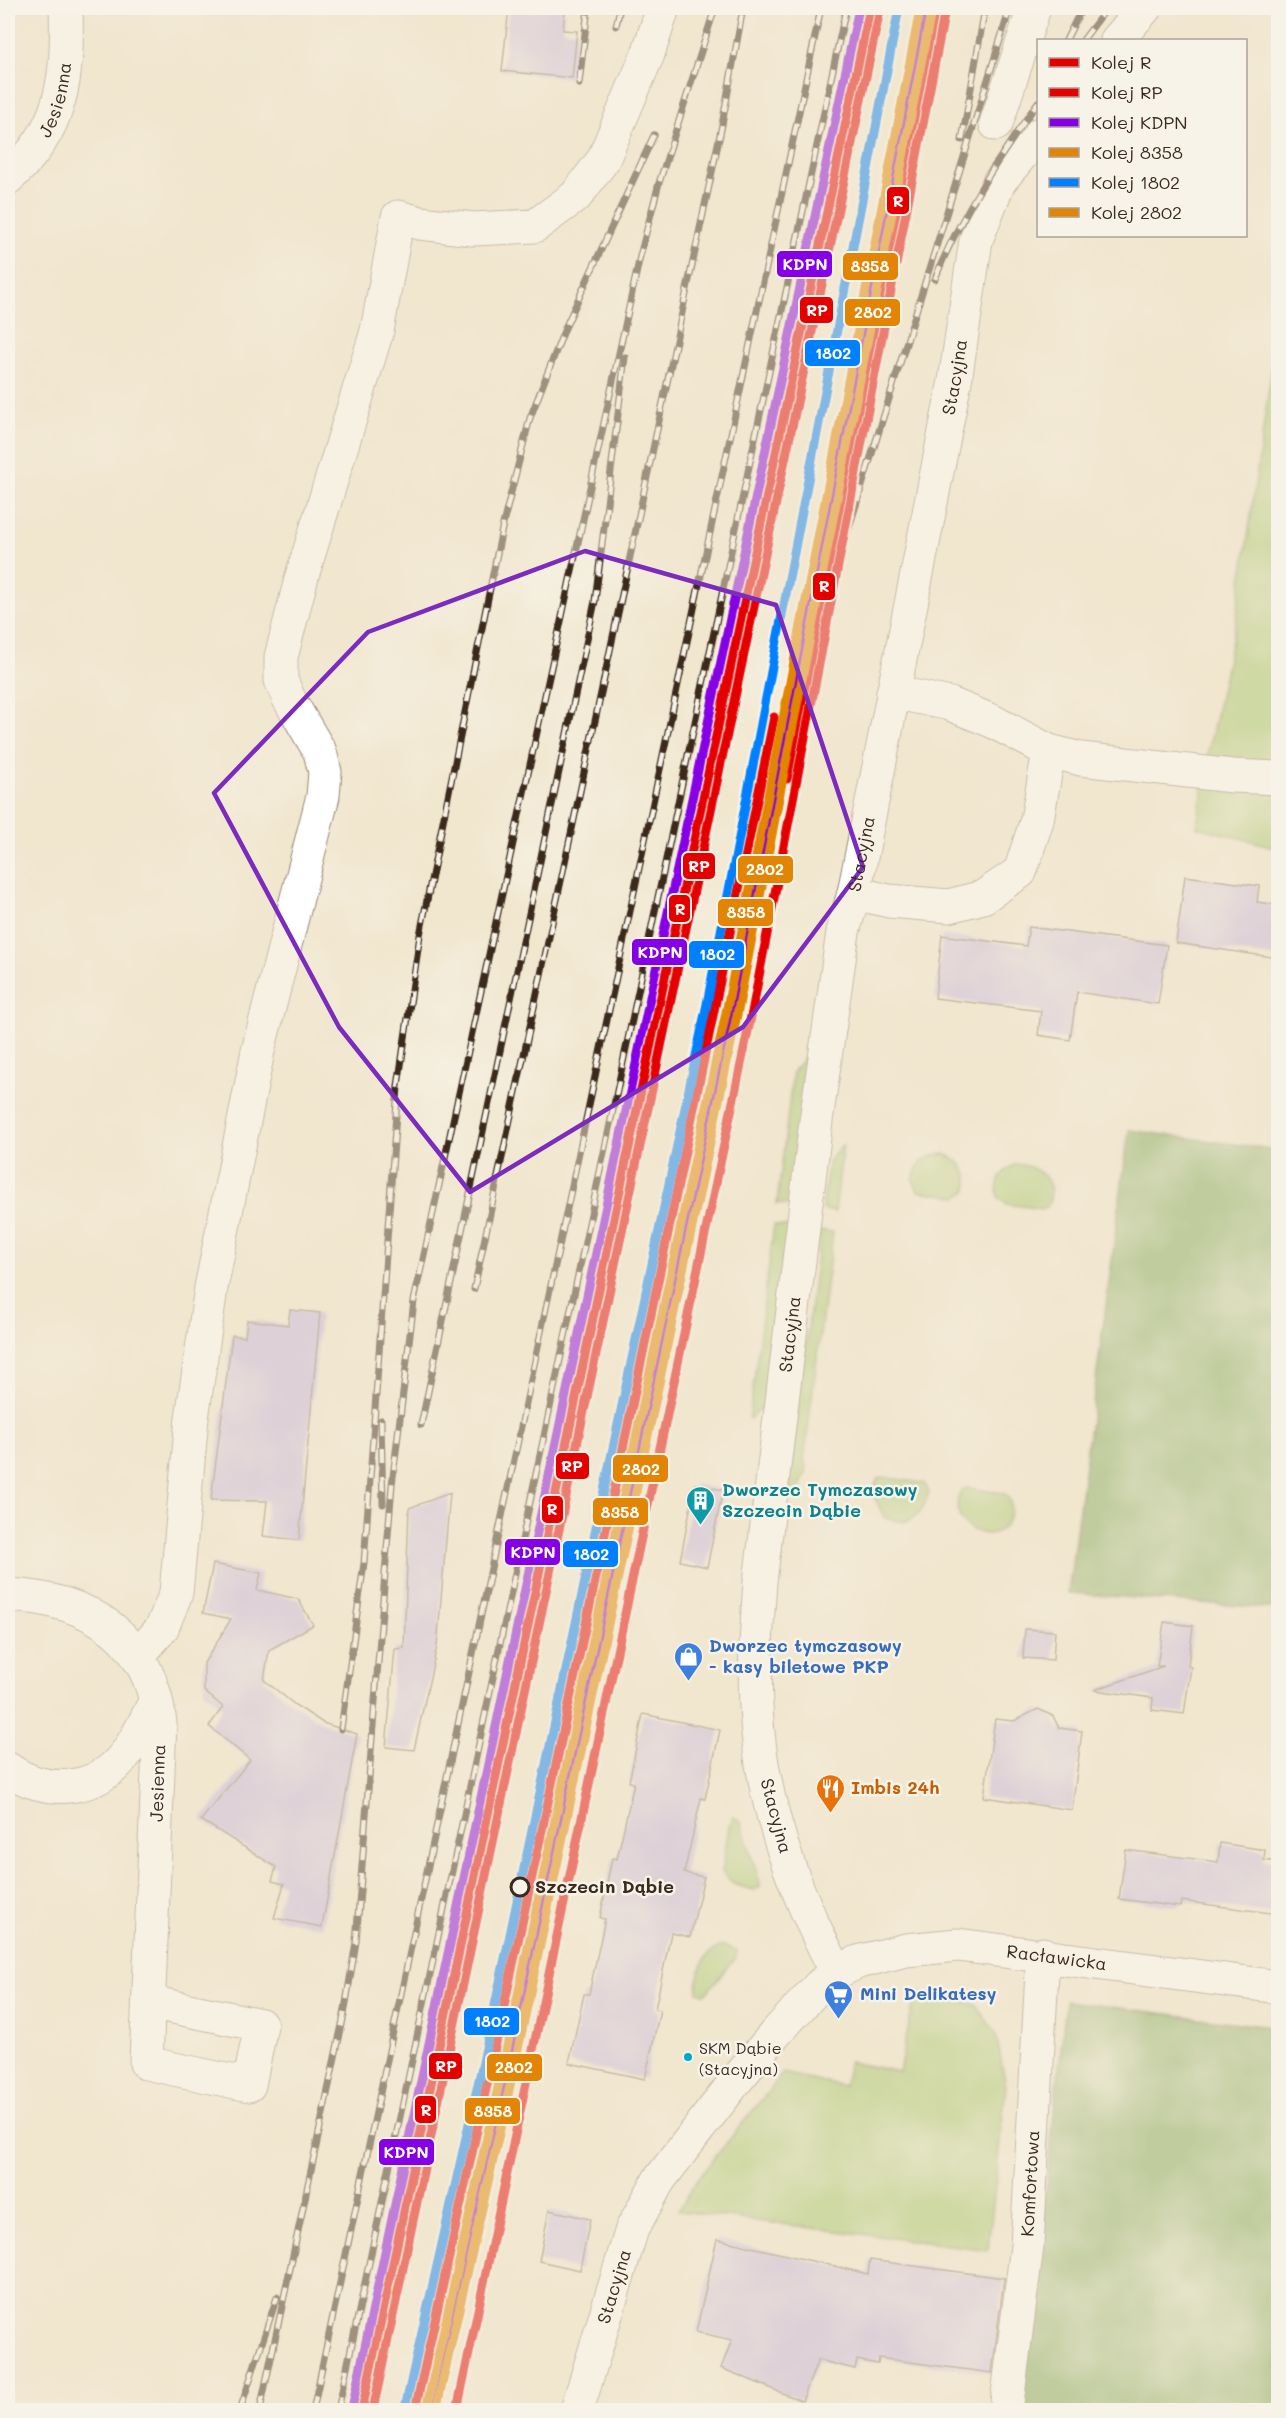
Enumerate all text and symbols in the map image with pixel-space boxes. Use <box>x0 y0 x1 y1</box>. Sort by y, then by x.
legend <box>1037 39 1247 237</box>
text: Kolej R <box>1091 50 1152 74</box>
street label: Jesienna <box>32 61 76 141</box>
text: Kolej RP <box>1091 80 1163 104</box>
text: Kolej KDPN <box>1091 110 1188 134</box>
text: Kolej 8358 <box>1091 140 1183 164</box>
text: Kolej 1802 <box>1091 170 1180 194</box>
line badge: R <box>886 186 910 215</box>
text: R <box>892 190 904 211</box>
text: Kolej 2802 <box>1091 200 1182 224</box>
line badge: KDPN <box>776 250 833 278</box>
line badge: 8358 <box>842 252 899 281</box>
text: KDPN <box>782 253 828 274</box>
text: 8358 <box>851 255 889 276</box>
line badge: RP <box>799 296 834 324</box>
line badge: 2802 <box>844 298 901 327</box>
text: RP <box>806 299 828 320</box>
text: 2802 <box>854 301 892 322</box>
street label: Stacyjna <box>936 338 972 417</box>
line badge: 1802 <box>804 339 861 367</box>
text: 1802 <box>815 342 851 363</box>
line badge: R <box>812 572 836 601</box>
text: R <box>818 575 830 596</box>
street label: Stacyjna <box>842 814 880 894</box>
line badge: RP <box>682 852 716 880</box>
text: RP <box>688 855 710 876</box>
line badge: 2802 <box>737 855 794 884</box>
text: 2802 <box>746 858 784 879</box>
line badge: R <box>668 894 691 923</box>
text: R <box>674 898 686 919</box>
line badge: 8358 <box>717 898 774 927</box>
text: 8358 <box>727 901 765 922</box>
line badge: KDPN <box>631 938 688 966</box>
line badge: 1802 <box>688 940 745 969</box>
text: KDPN <box>637 941 683 962</box>
text: 1802 <box>699 943 735 964</box>
street label: Stacyjna <box>773 1295 806 1374</box>
line badge: RP <box>555 1452 590 1480</box>
line badge: 2802 <box>612 1454 669 1483</box>
text: RP <box>561 1455 583 1476</box>
text: 2802 <box>622 1458 660 1479</box>
place label: Dworzec Tymczasowy Szczecin Dąbie <box>722 1477 918 1522</box>
building icon: Dworzec Tymczasowy Szczecin Dąbie <box>685 1484 717 1526</box>
line badge: R <box>541 1495 564 1524</box>
line badge: 8358 <box>592 1497 649 1526</box>
text: R <box>546 1498 558 1519</box>
text: 8358 <box>601 1501 639 1522</box>
line badge: KDPN <box>504 1538 561 1566</box>
line badge: 1802 <box>562 1540 619 1568</box>
text: KDPN <box>510 1541 556 1562</box>
text: 1802 <box>573 1543 609 1564</box>
place label: Dworzec tymczasowy - kasy biletowe PKP <box>709 1633 902 1678</box>
shop icon: Dworzec tymczasowy - kasy biletowe PKP <box>672 1640 704 1682</box>
street label: Jesienna <box>144 1744 170 1822</box>
restaurant icon: Imbis 24h <box>814 1772 846 1814</box>
place label: Imbis 24h <box>851 1775 940 1799</box>
street label: Stacyjna <box>755 1776 798 1856</box>
place label: Szczecin Dąbie <box>535 1874 674 1898</box>
marker: Szczecin Dąbie <box>510 1877 530 1897</box>
street label: Racławicka <box>1005 1938 1108 1975</box>
supermarket icon: Mini Delikatesy <box>823 1978 855 2020</box>
place label: Mini Delikatesy <box>860 1981 997 2005</box>
line badge: 1802 <box>463 2007 520 2036</box>
text: 1802 <box>474 2010 510 2031</box>
place label: SKM Dąbie (Stacyjna) <box>699 2037 782 2079</box>
marker: SKM Dąbie (Stacyjna) <box>682 2051 694 2063</box>
line badge: RP <box>428 2052 463 2080</box>
line badge: 2802 <box>486 2053 543 2082</box>
text: RP <box>435 2055 457 2076</box>
text: 2802 <box>495 2056 533 2077</box>
line badge: R <box>414 2095 437 2124</box>
line badge: 8358 <box>464 2097 521 2125</box>
text: R <box>420 2099 432 2120</box>
text: 8358 <box>474 2100 512 2121</box>
street label: Komfortowa <box>1015 2130 1044 2237</box>
line badge: KDPN <box>378 2138 435 2166</box>
text: KDPN <box>383 2141 429 2162</box>
street label: Stacyjna <box>591 2246 636 2326</box>

